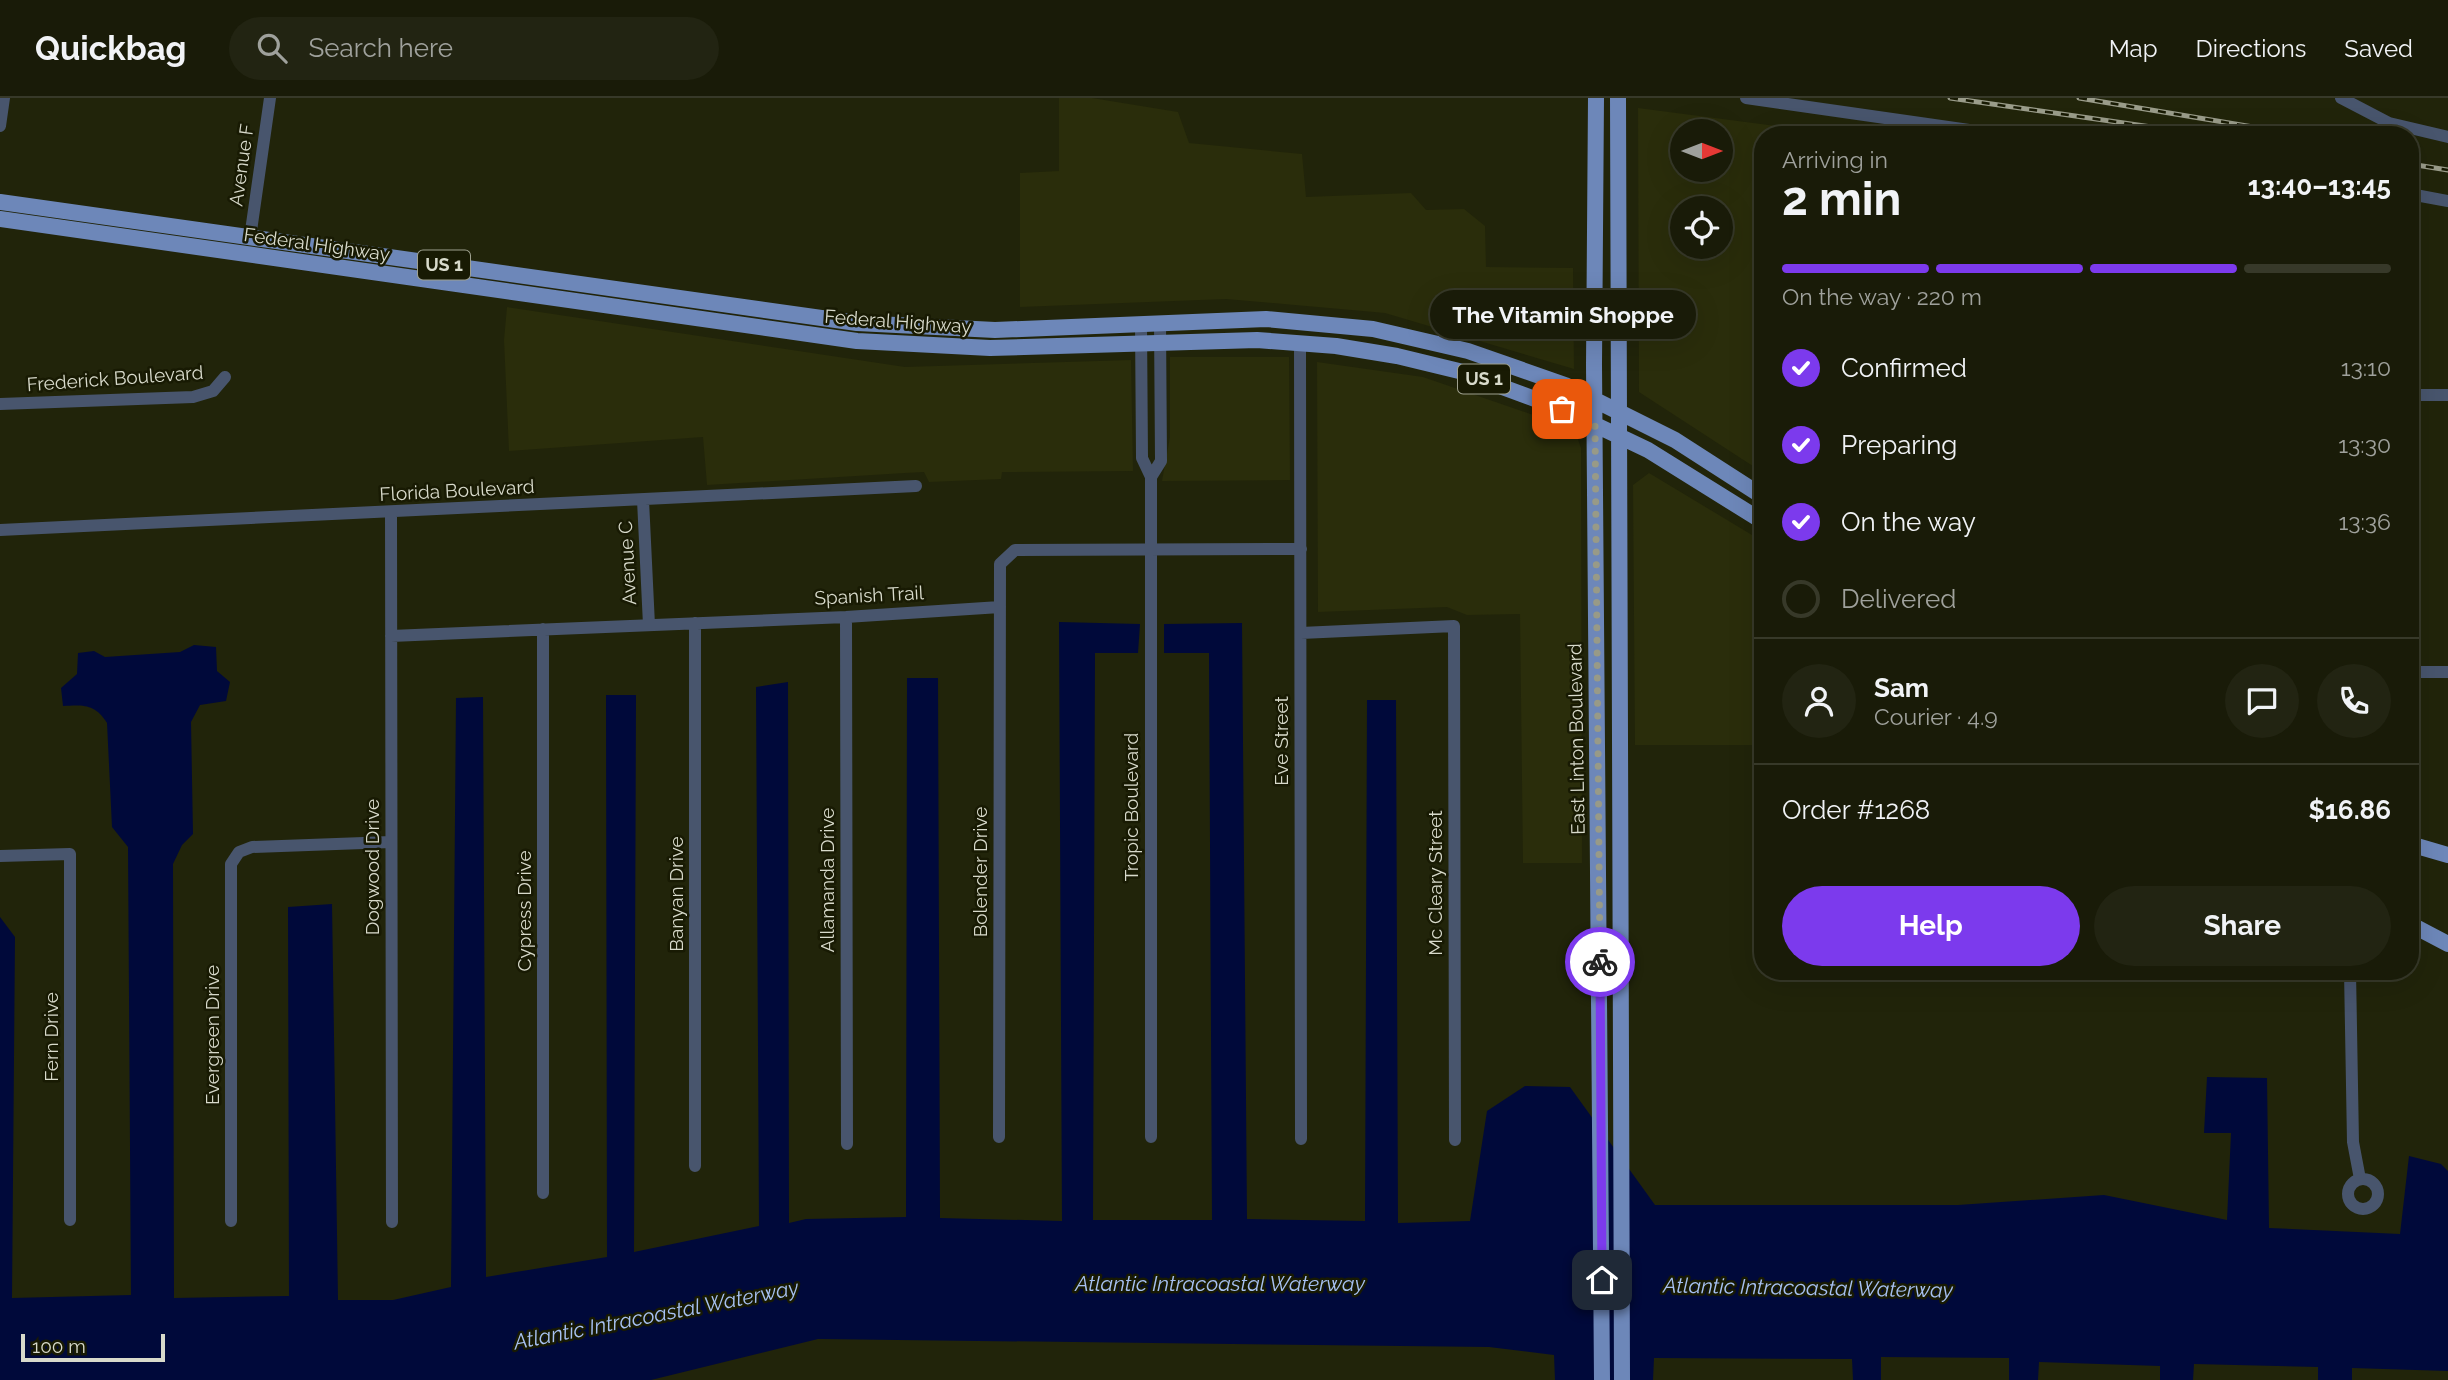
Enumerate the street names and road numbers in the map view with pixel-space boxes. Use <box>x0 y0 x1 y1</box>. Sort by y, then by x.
street label: Avenue F <box>224 123 258 207</box>
street label: Federal Highway <box>242 223 392 265</box>
road number: US 1 <box>418 250 470 280</box>
street label: Federal Highway <box>824 305 972 337</box>
street label: Frederick Boulevard <box>26 361 204 395</box>
road number: US 1 <box>1458 365 1510 394</box>
street label: Florida Boulevard <box>379 475 535 505</box>
street label: Avenue C <box>614 520 640 606</box>
street label: Spanish Trail <box>814 581 925 609</box>
street label: East Linton Boulevard <box>1563 643 1589 835</box>
street label: Eve Street <box>1270 696 1292 786</box>
street label: Tropic Boulevard <box>1120 733 1142 881</box>
street label: Dogwood Drive <box>361 799 383 935</box>
street label: Bolender Drive <box>969 807 991 937</box>
street label: Allamanda Drive <box>816 808 838 952</box>
street label: Mc Cleary Street <box>1424 810 1446 956</box>
street label: Banyan Drive <box>665 836 687 952</box>
street label: Cypress Drive <box>513 850 535 972</box>
street label: Evergreen Drive <box>201 965 223 1105</box>
street label: Fern Drive <box>40 992 62 1082</box>

